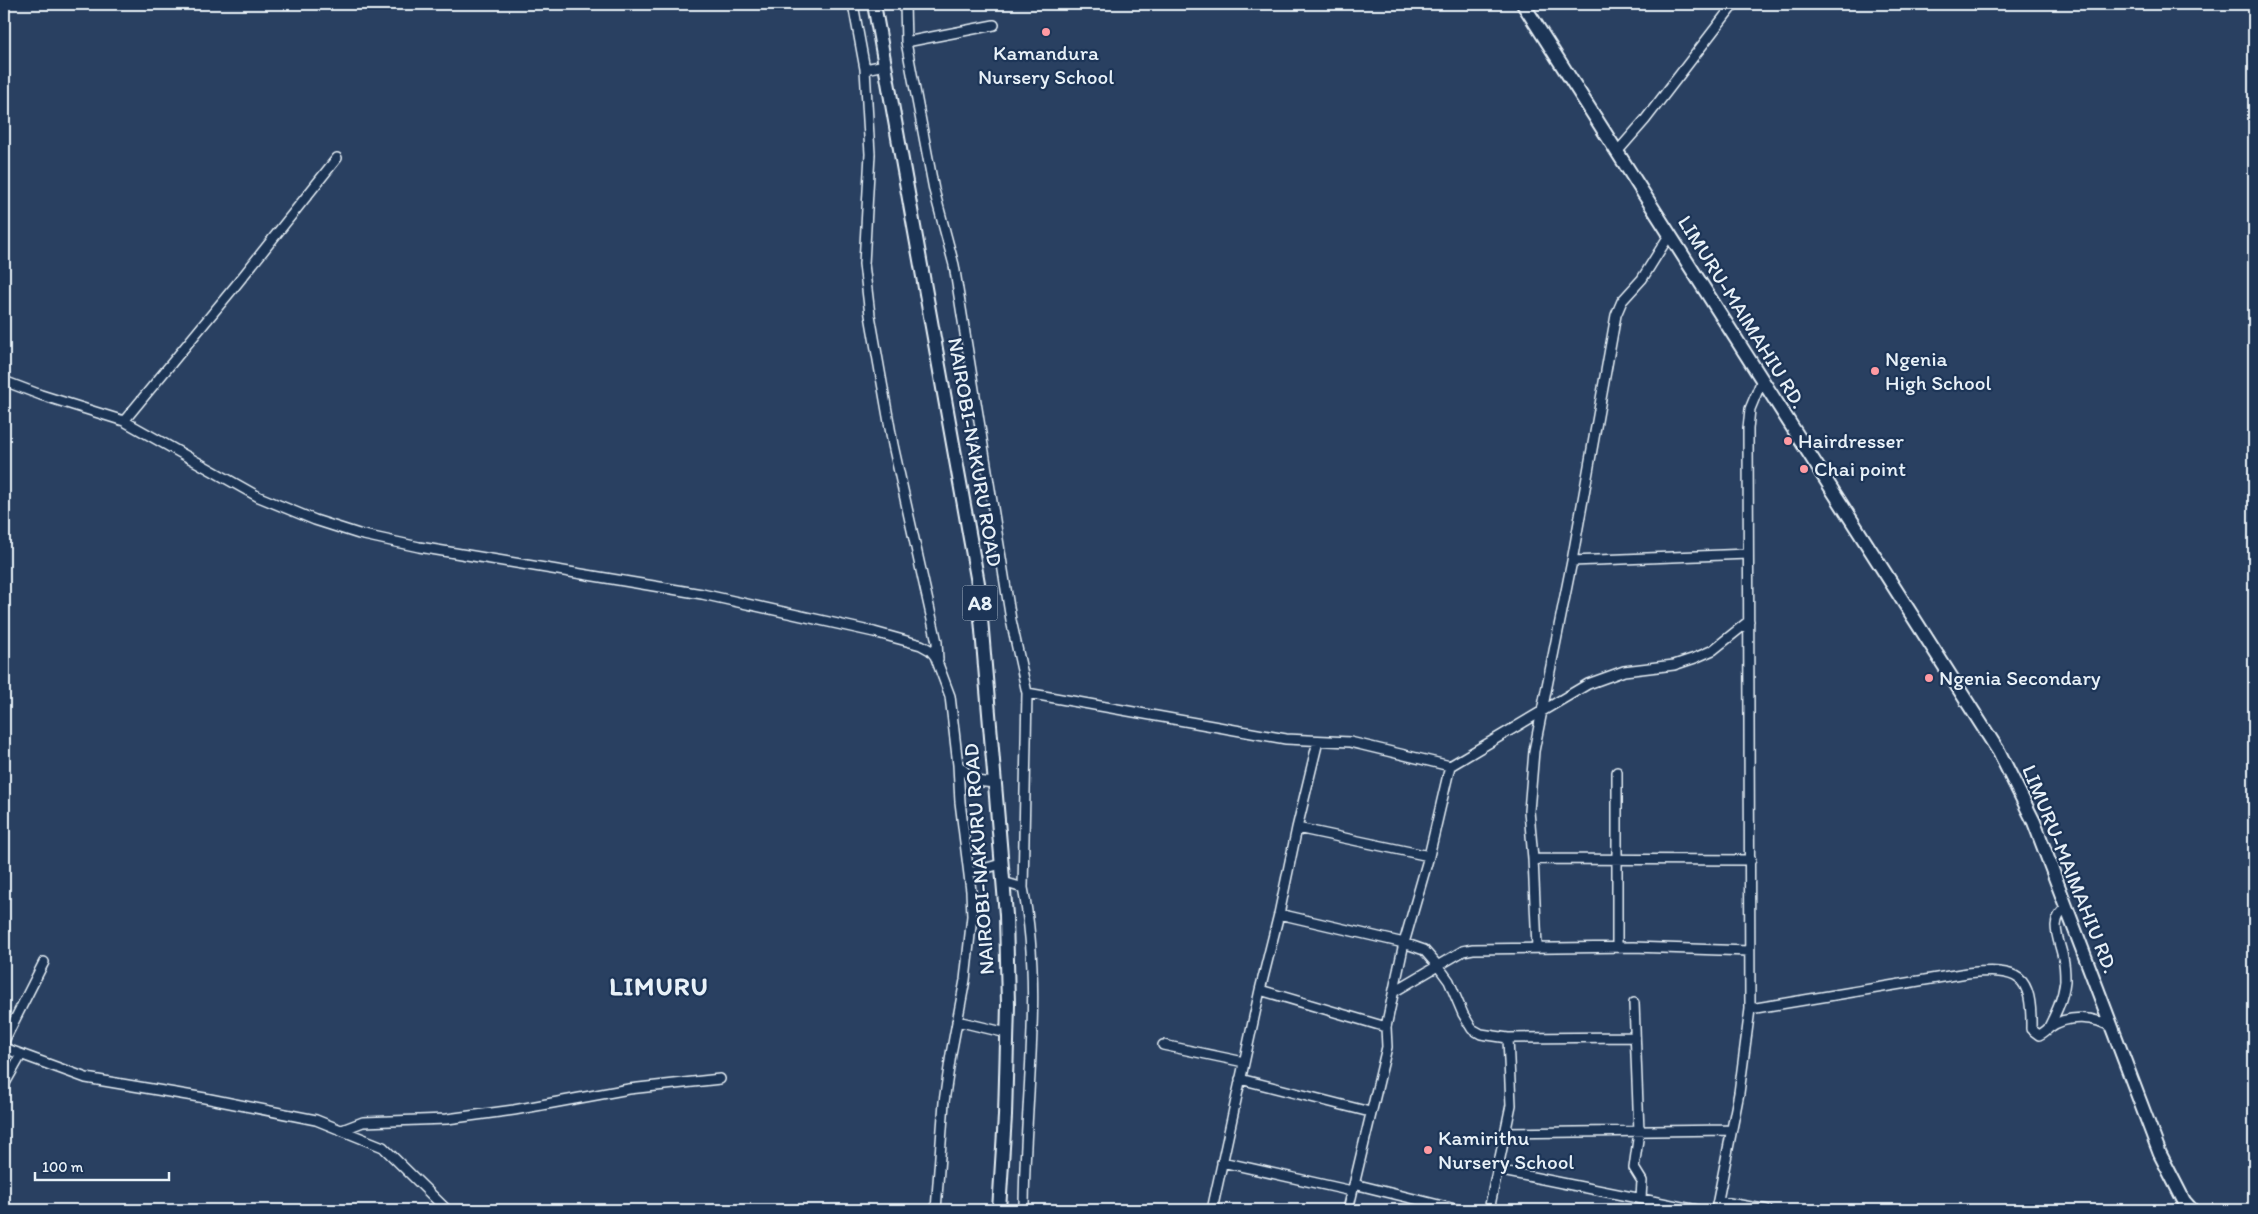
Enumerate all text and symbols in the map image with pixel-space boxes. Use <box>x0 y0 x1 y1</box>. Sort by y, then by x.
marker: Kamandura Nursery School <box>1040 26 1052 38</box>
place label: Kamandura Nursery School <box>978 40 1114 89</box>
street label: LIMURU-MAIMAHIU RD. <box>1673 211 1812 413</box>
street label: NAIROBI-NAKURU ROAD <box>943 335 1008 568</box>
place label: Ngenia High School <box>1885 346 1992 395</box>
marker: Ngenia High School <box>1869 365 1881 377</box>
place label: Hairdresser <box>1798 428 1905 453</box>
marker: Hairdresser <box>1782 435 1794 447</box>
place label: Chai point <box>1814 456 1906 481</box>
marker: Chai point <box>1798 463 1810 475</box>
road number: A8 <box>962 586 998 620</box>
place label: Ngenia Secondary <box>1939 665 2101 690</box>
marker: Ngenia Secondary <box>1923 672 1935 684</box>
street label: NAIROBI-NAKURU ROAD <box>958 742 999 976</box>
street label: LIMURU-MAIMAHIU RD. <box>2017 761 2124 977</box>
district label: LIMURU <box>609 970 709 1002</box>
place label: Kamirithu Nursery School <box>1438 1125 1574 1174</box>
marker: Kamirithu Nursery School <box>1422 1144 1434 1156</box>
scale bar <box>35 1149 169 1181</box>
text: 100 m <box>42 1158 84 1176</box>

